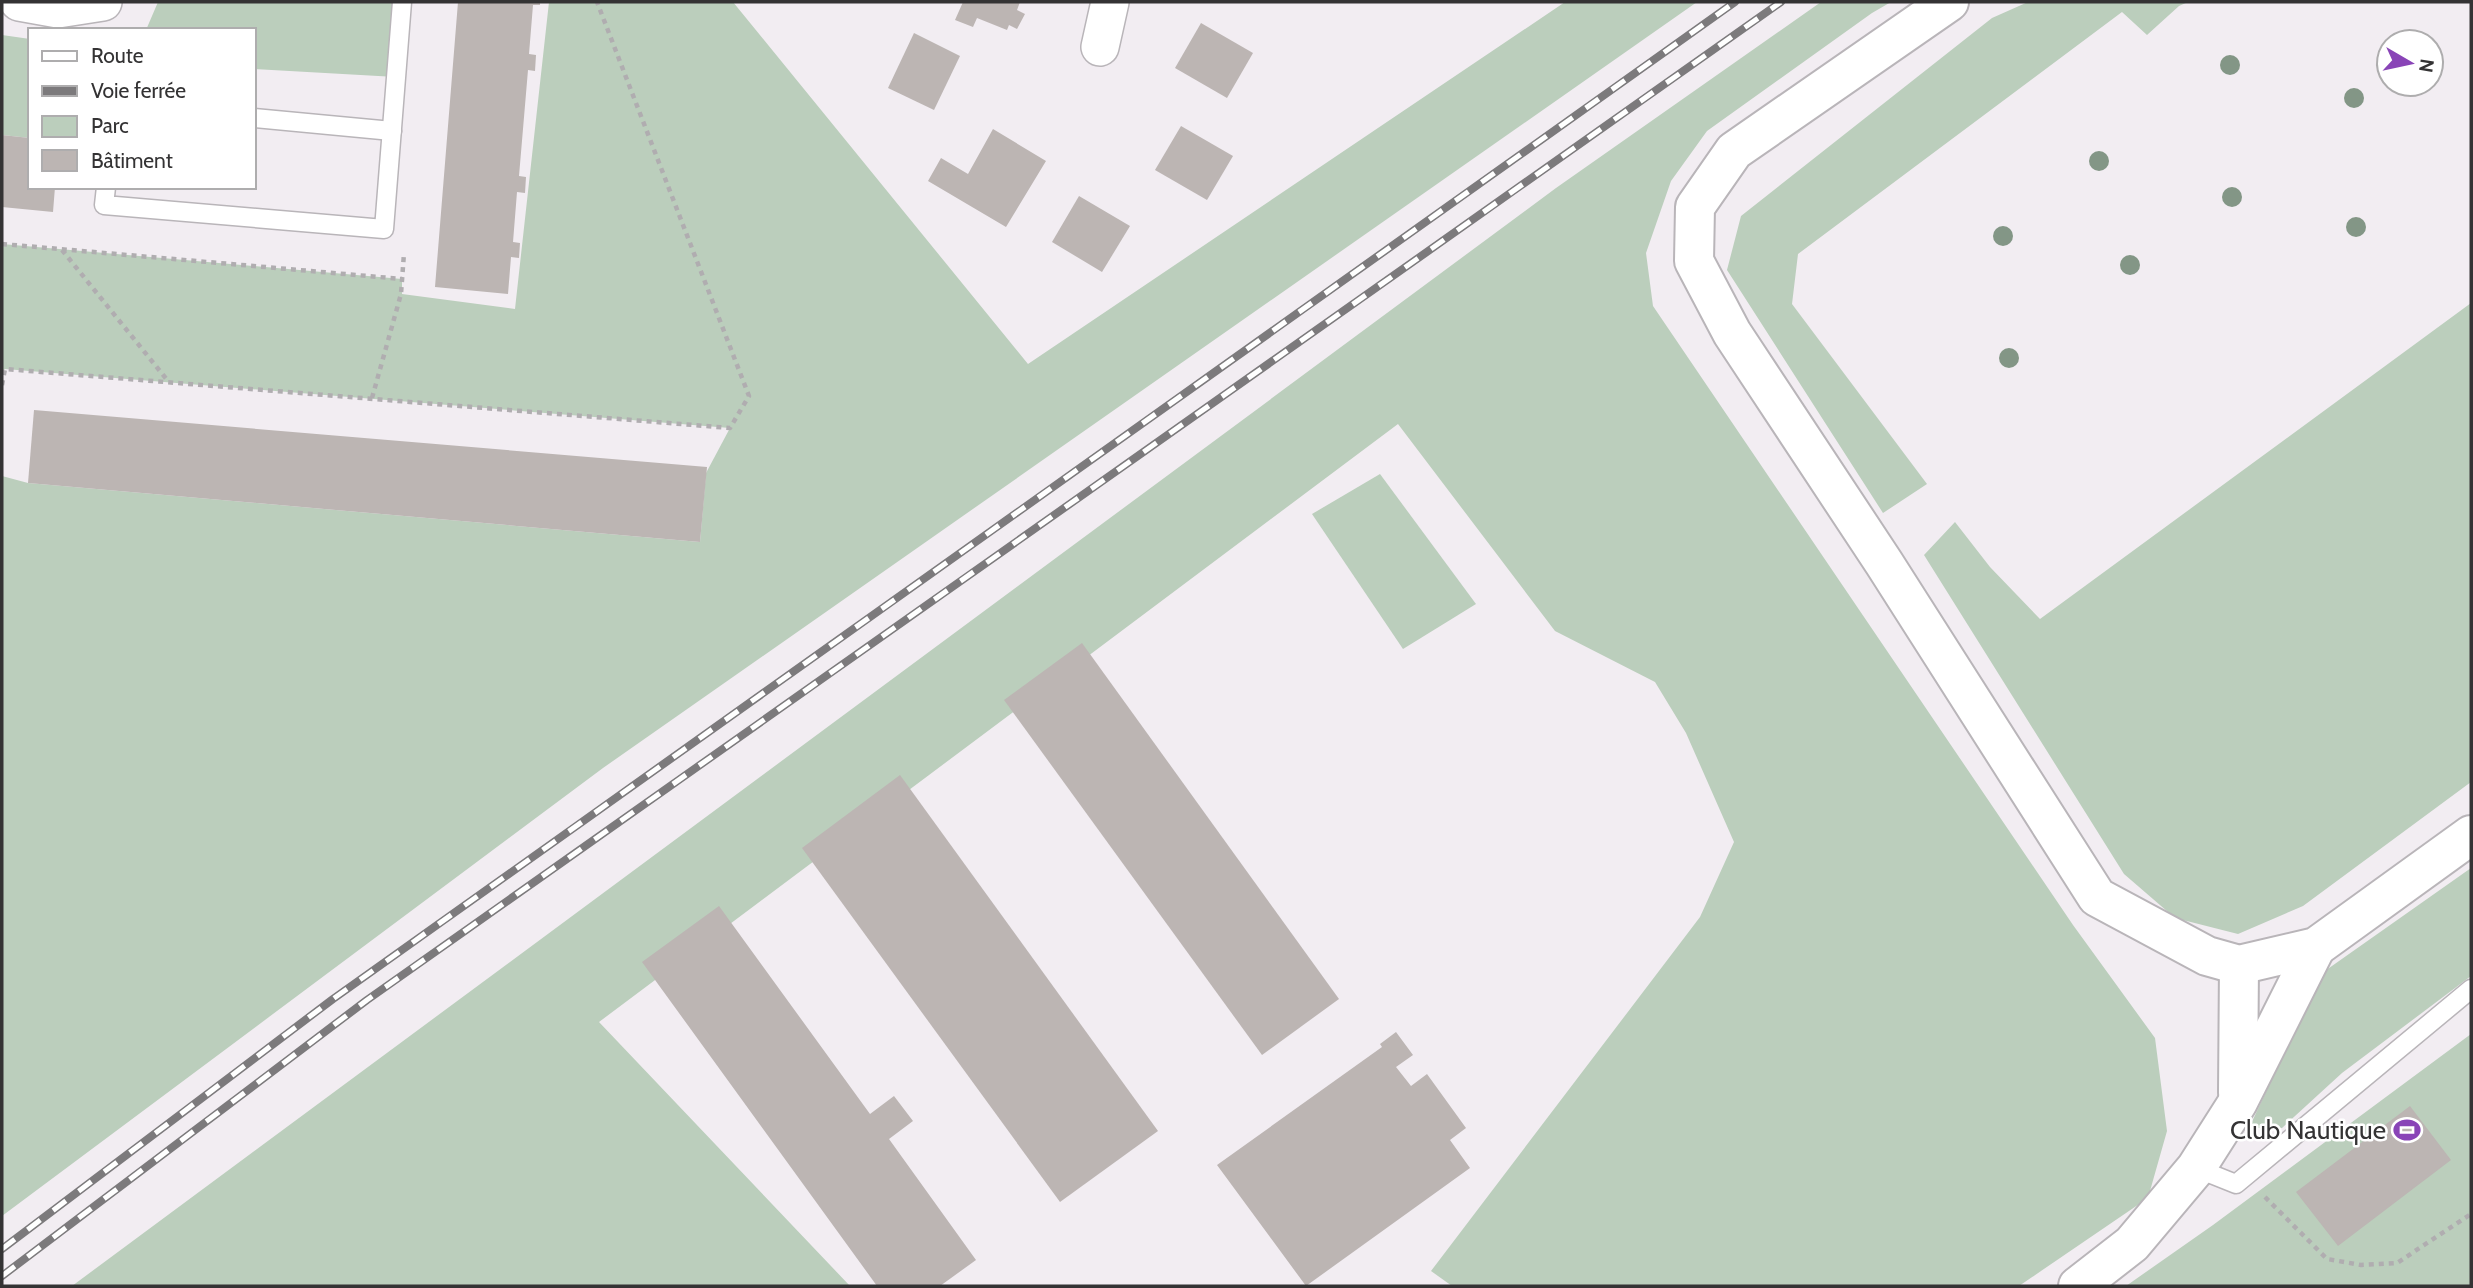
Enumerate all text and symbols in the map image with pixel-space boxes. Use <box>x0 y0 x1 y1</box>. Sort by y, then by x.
legend <box>28 28 256 189</box>
north arrow <box>2375 28 2445 98</box>
text: Route <box>91 43 144 68</box>
text: N <box>2414 57 2439 74</box>
text: Voie ferrée <box>91 78 186 103</box>
text: Parc <box>91 113 129 138</box>
text: Bâtiment <box>91 148 173 173</box>
place label: Club Nautique <box>2230 1114 2386 1146</box>
sports icon: Club Nautique <box>2392 1115 2422 1145</box>

